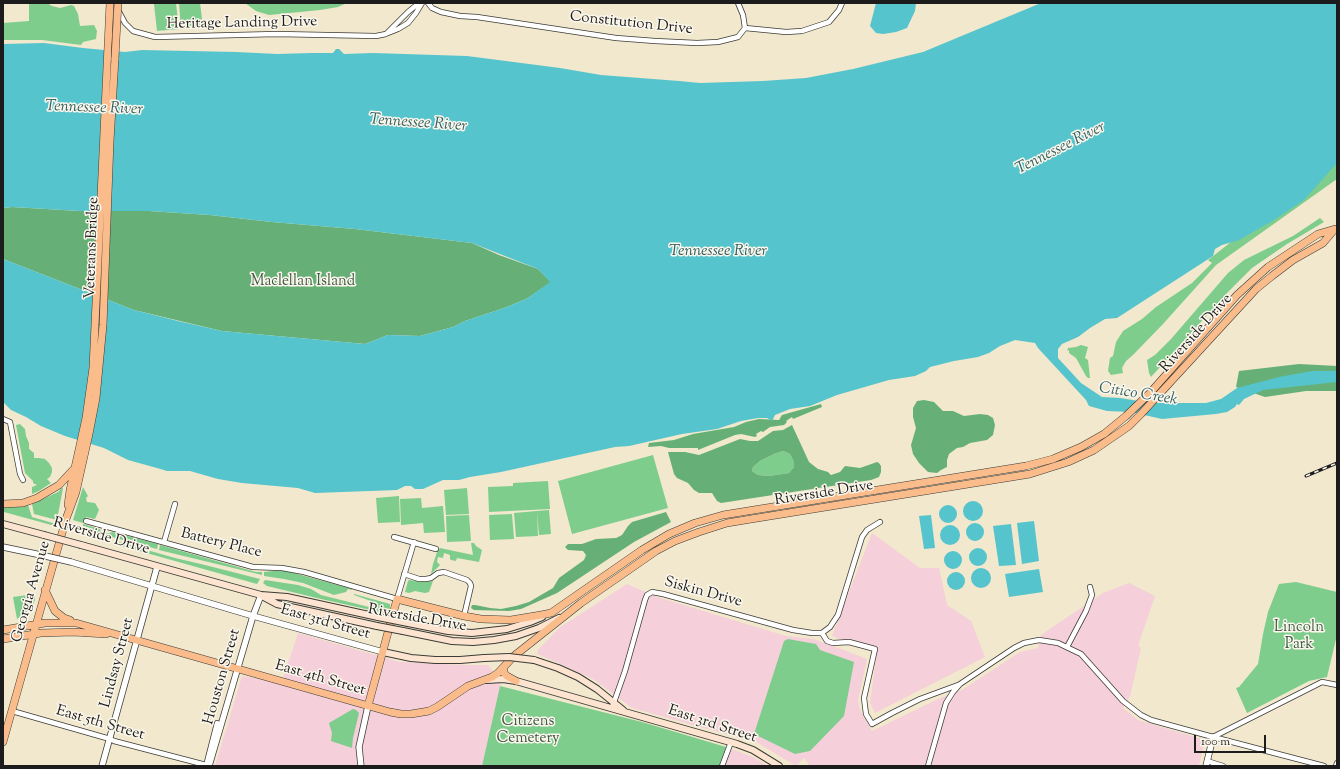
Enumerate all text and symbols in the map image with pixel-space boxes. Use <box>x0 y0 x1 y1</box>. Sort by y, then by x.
street label: Constitution Drive <box>569 9 693 39</box>
street label: Heritage Landing Drive <box>167 14 317 34</box>
water label: Tennessee River <box>45 98 143 120</box>
water label: Tennessee River <box>368 111 468 137</box>
water label: Tennessee River <box>1013 118 1109 180</box>
street label: Veterans Bridge <box>82 197 104 299</box>
water label: Tennessee River <box>669 242 767 262</box>
park label: Maclellan Island <box>251 273 355 291</box>
street label: Riverside Drive <box>1157 291 1237 377</box>
water label: Citico Creek <box>1097 379 1179 411</box>
street label: Riverside Drive <box>773 477 875 511</box>
street label: Riverside Drive <box>51 515 151 559</box>
street label: Battery Place <box>179 525 263 563</box>
street label: Georgia Avenue <box>9 539 55 645</box>
street label: Siskin Drive <box>662 574 744 612</box>
street label: Riverside Drive <box>366 601 468 637</box>
street label: East 3rd Street <box>278 602 372 644</box>
street label: Lindsay Street <box>97 616 139 710</box>
park label: Lincoln Park <box>1274 619 1324 654</box>
street label: Houston Street <box>201 627 245 727</box>
street label: East 4th Street <box>273 657 367 701</box>
street label: East 3rd Street <box>665 702 759 748</box>
street label: East 5th Street <box>54 703 146 745</box>
park label: Citizens Cemetery <box>496 713 560 748</box>
scale bar <box>1196 727 1268 753</box>
text: 100 m <box>1201 733 1230 751</box>

